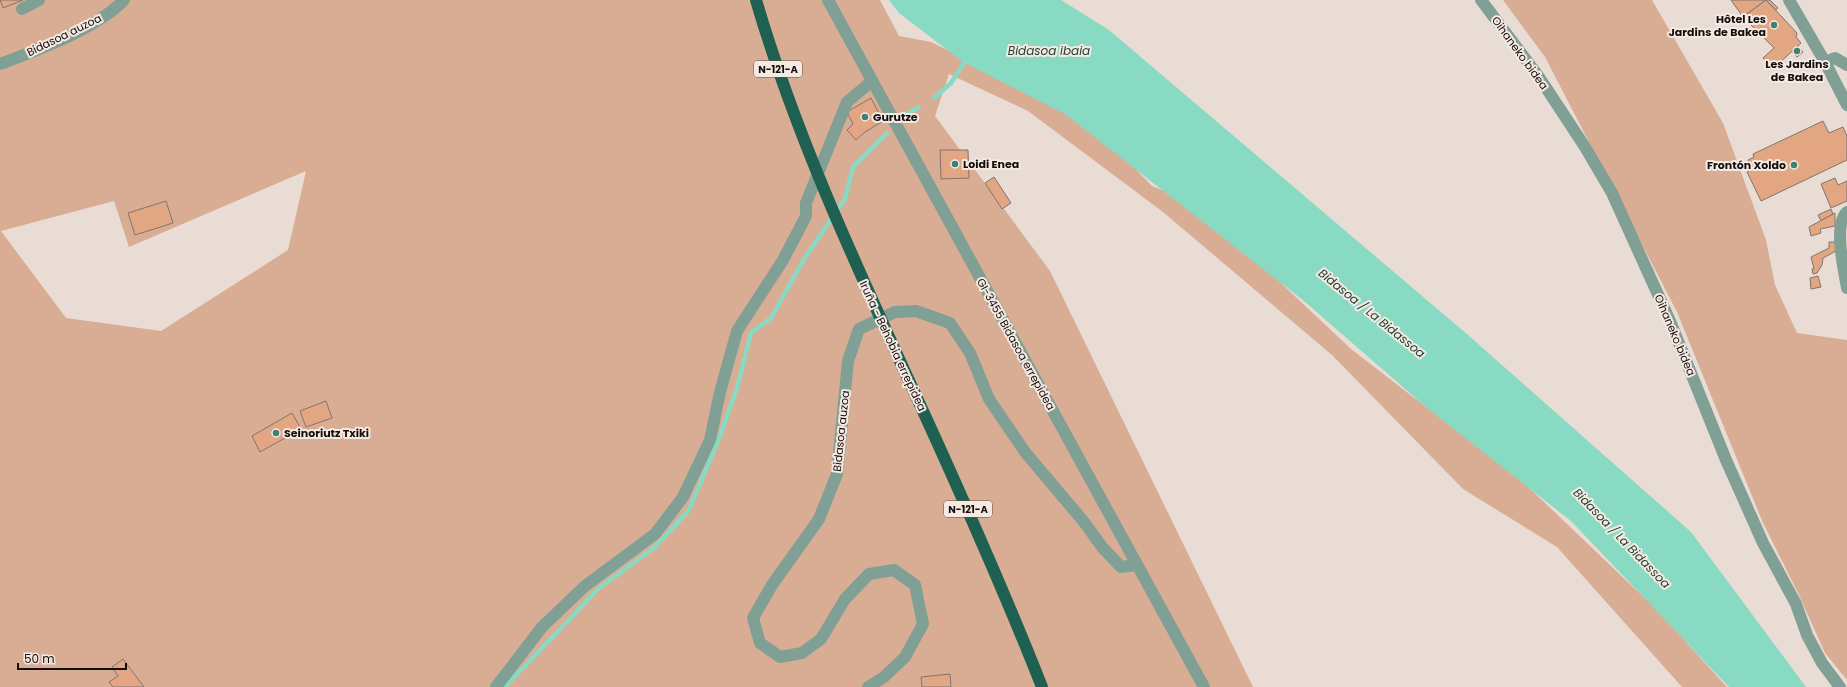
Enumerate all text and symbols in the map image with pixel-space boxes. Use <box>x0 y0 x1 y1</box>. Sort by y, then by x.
street label: Bidasoa auzoa <box>24 10 104 60</box>
place label: Hôtel Les Jardins de Bakea <box>1669 11 1766 40</box>
street label: Oihaneko bidea <box>1488 13 1552 93</box>
marker: Hôtel Les Jardins de Bakea <box>1769 20 1779 30</box>
water label: Bidasoa ibaia <box>1008 42 1090 59</box>
marker: Les Jardins de Bakea <box>1792 46 1802 56</box>
place label: Les Jardins de Bakea <box>1765 56 1829 85</box>
road number: N-121-A <box>754 61 802 77</box>
place label: Gurutze <box>873 109 918 125</box>
marker: Gurutze <box>860 112 870 122</box>
place label: Loidi Enea <box>963 156 1019 172</box>
place label: Frontón Xoldo <box>1707 157 1786 173</box>
marker: Loidi Enea <box>950 159 960 169</box>
marker: Frontón Xoldo <box>1789 160 1799 170</box>
water label: Bidasoa / La Bidassoa <box>1315 264 1429 362</box>
street label: GI-3455 Bidasoa errepidea <box>973 275 1059 413</box>
street label: Iruña - Behobia errepidea <box>856 278 930 414</box>
street label: Oihaneko bidea <box>1651 292 1699 378</box>
street label: Bidasoa auzoa <box>829 390 853 472</box>
place label: Seinoriutz Txiki <box>284 425 369 441</box>
marker: Seinoriutz Txiki <box>271 428 281 438</box>
water label: Bidasoa / La Bidassoa <box>1570 484 1674 592</box>
road number: N-121-A <box>944 501 992 517</box>
scale bar <box>18 645 126 671</box>
text: 50 m <box>24 650 55 667</box>

